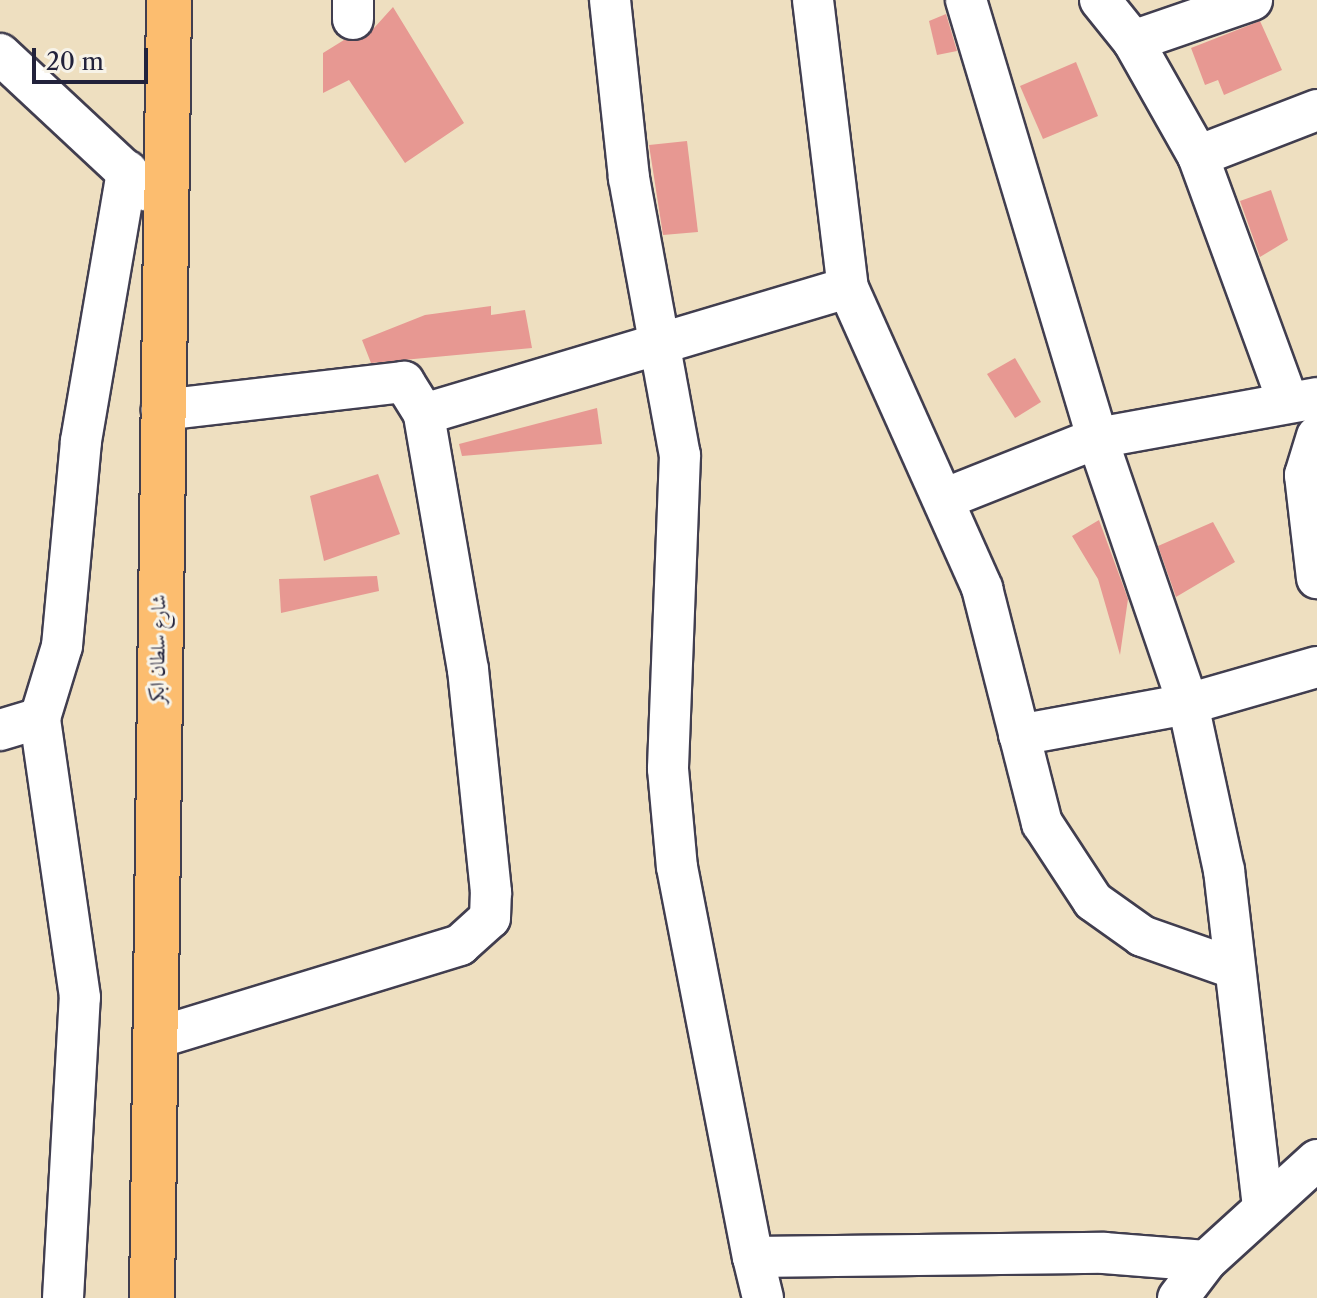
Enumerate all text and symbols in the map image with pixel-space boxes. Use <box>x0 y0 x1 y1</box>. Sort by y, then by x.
scale bar <box>36 32 152 82</box>
text: 20 m <box>46 47 104 76</box>
street label: شارع سلطان ابكر <box>145 594 171 704</box>

